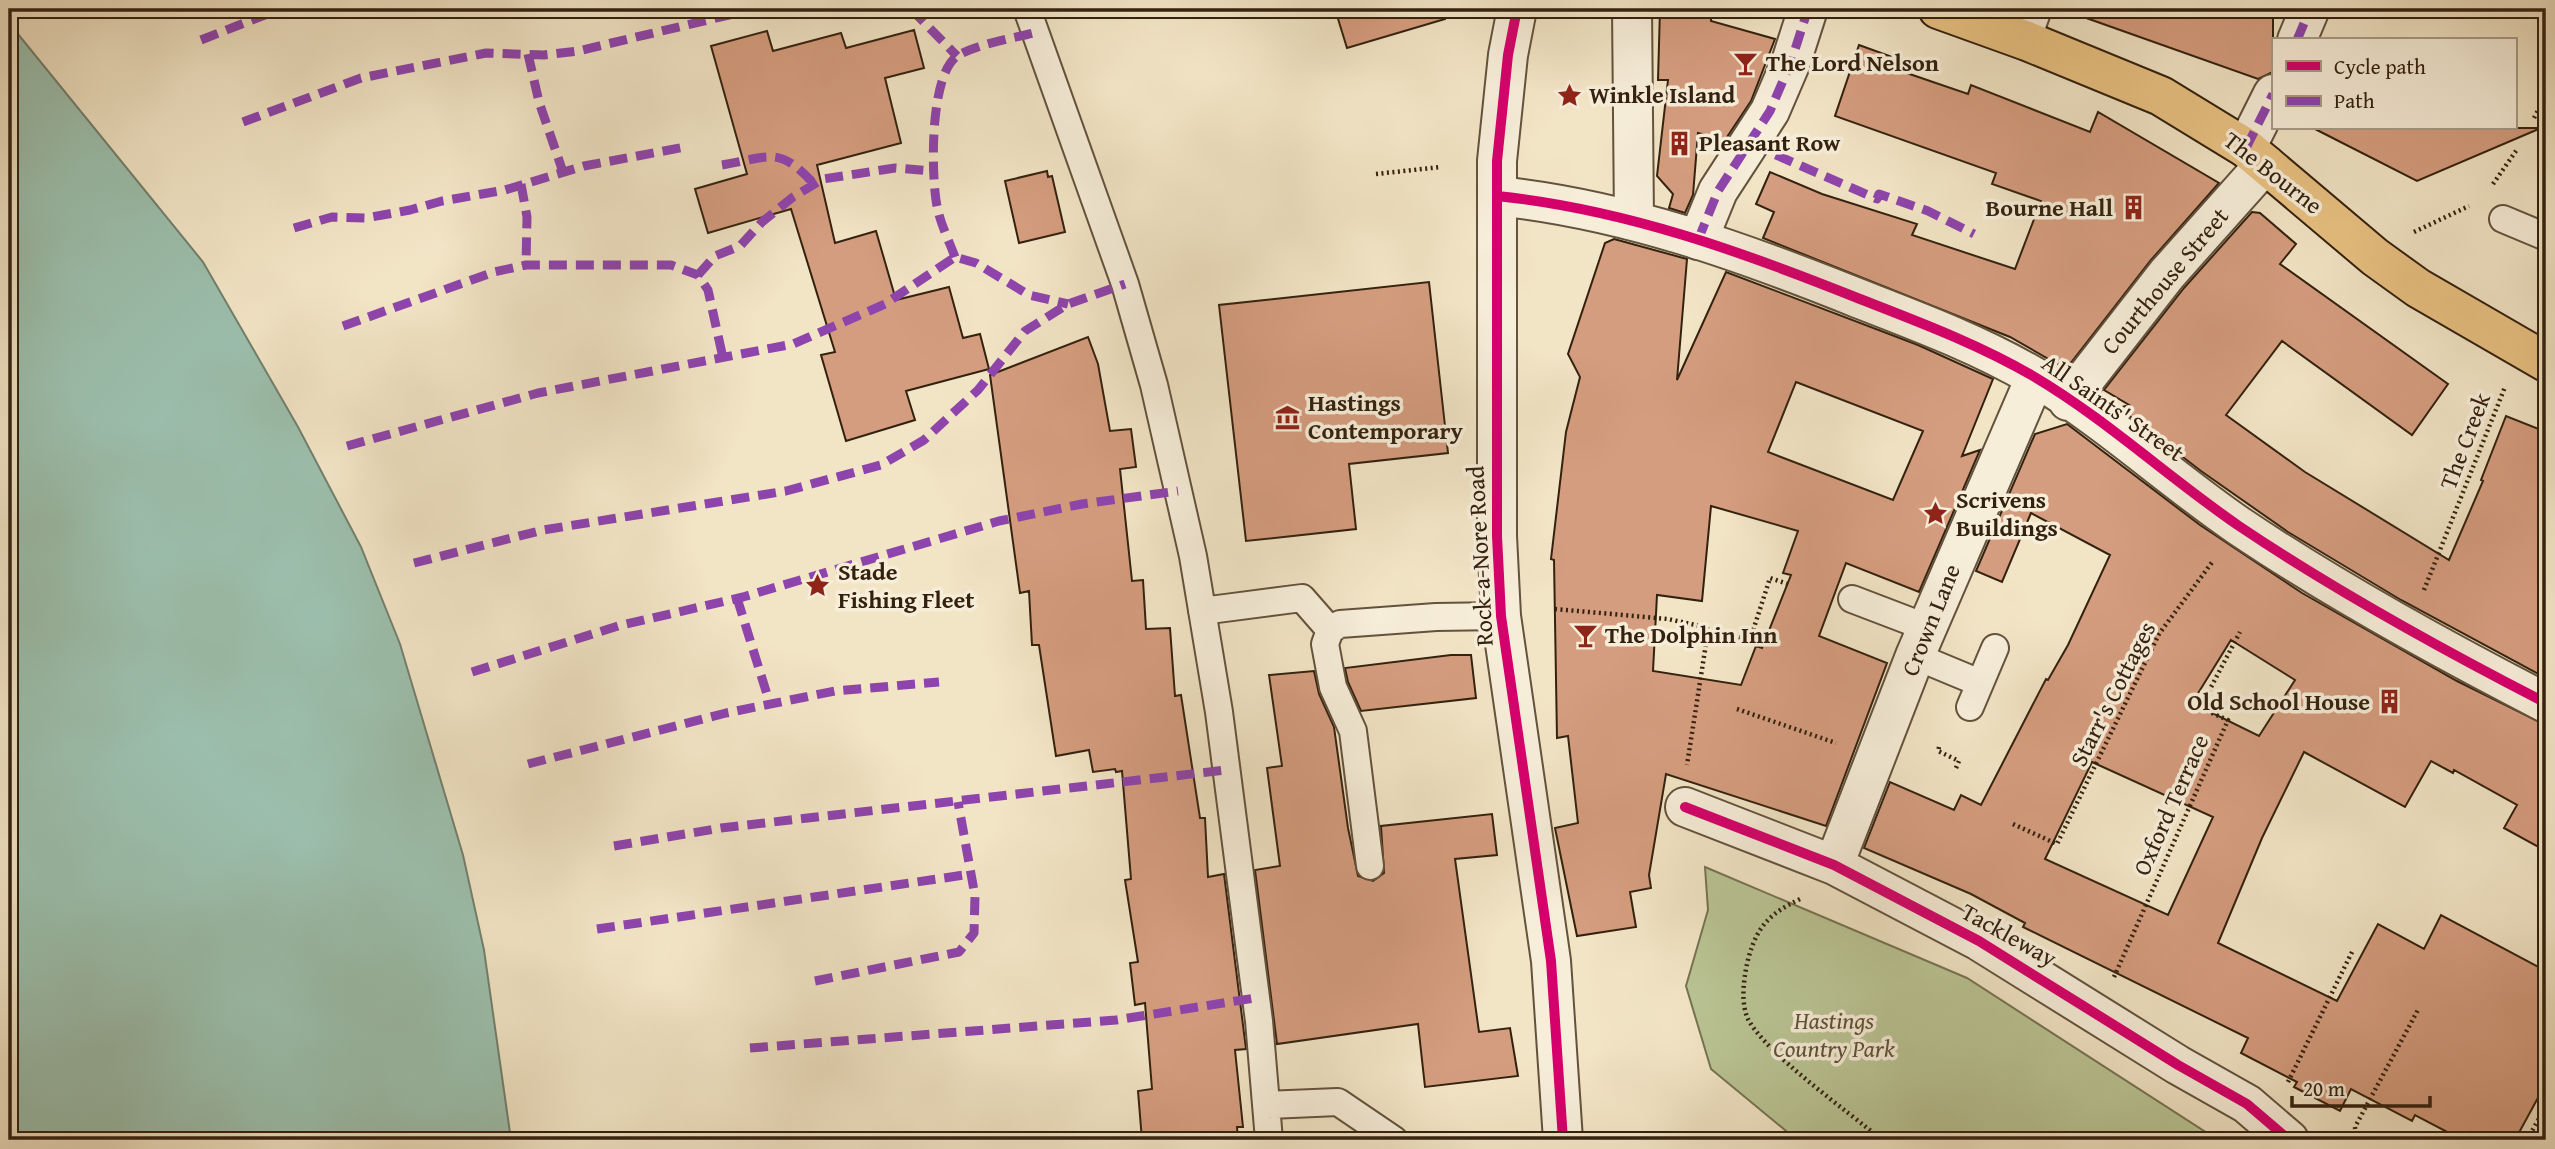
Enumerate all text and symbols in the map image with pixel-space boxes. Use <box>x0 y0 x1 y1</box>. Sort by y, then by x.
legend <box>2272 38 2516 130</box>
place label: The Lord Nelson <box>1766 45 1939 80</box>
bar icon: The Lord Nelson <box>1732 49 1760 77</box>
text: Cycle path <box>2334 51 2426 82</box>
place label: Winkle Island <box>1589 77 1736 112</box>
place icon: Winkle Island <box>1555 81 1583 109</box>
text: Path <box>2334 85 2375 116</box>
street label: The Bourne <box>2216 123 2330 222</box>
place label: Pleasant Row <box>1699 125 1841 160</box>
building icon: Pleasant Row <box>1665 129 1693 157</box>
place label: Bourne Hall <box>1986 190 2114 225</box>
building icon: Bourne Hall <box>2119 194 2147 222</box>
street label: Courthouse Street <box>2093 199 2237 362</box>
street label: All Saints' Street <box>2035 345 2192 470</box>
place label: Hastings Contemporary <box>1308 385 1464 448</box>
street label: The Creek <box>2430 387 2499 494</box>
museum icon: Hastings Contemporary <box>1274 403 1302 431</box>
street label: Rock-a-Nore Road <box>1457 465 1502 647</box>
place label: Scrivens Buildings <box>1956 482 2058 545</box>
place icon: Scrivens Buildings <box>1922 500 1950 528</box>
place label: Stade Fishing Fleet <box>838 554 974 617</box>
street label: Crown Lane <box>1892 559 1969 681</box>
place icon: Stade Fishing Fleet <box>804 572 832 600</box>
street label: Starr's Cottages <box>2061 615 2164 772</box>
place label: The Dolphin Inn <box>1605 617 1777 652</box>
bar icon: The Dolphin Inn <box>1571 621 1599 649</box>
place label: Old School House <box>2187 684 2370 719</box>
building icon: Old School House <box>2376 688 2404 716</box>
street label: Oxford Terrace <box>2124 729 2217 881</box>
street label: Tackleway <box>1955 894 2063 975</box>
park label: Hastings Country Park <box>1773 1003 1895 1066</box>
scale bar <box>2292 1065 2431 1109</box>
text: 20 m <box>2303 1073 2345 1104</box>

